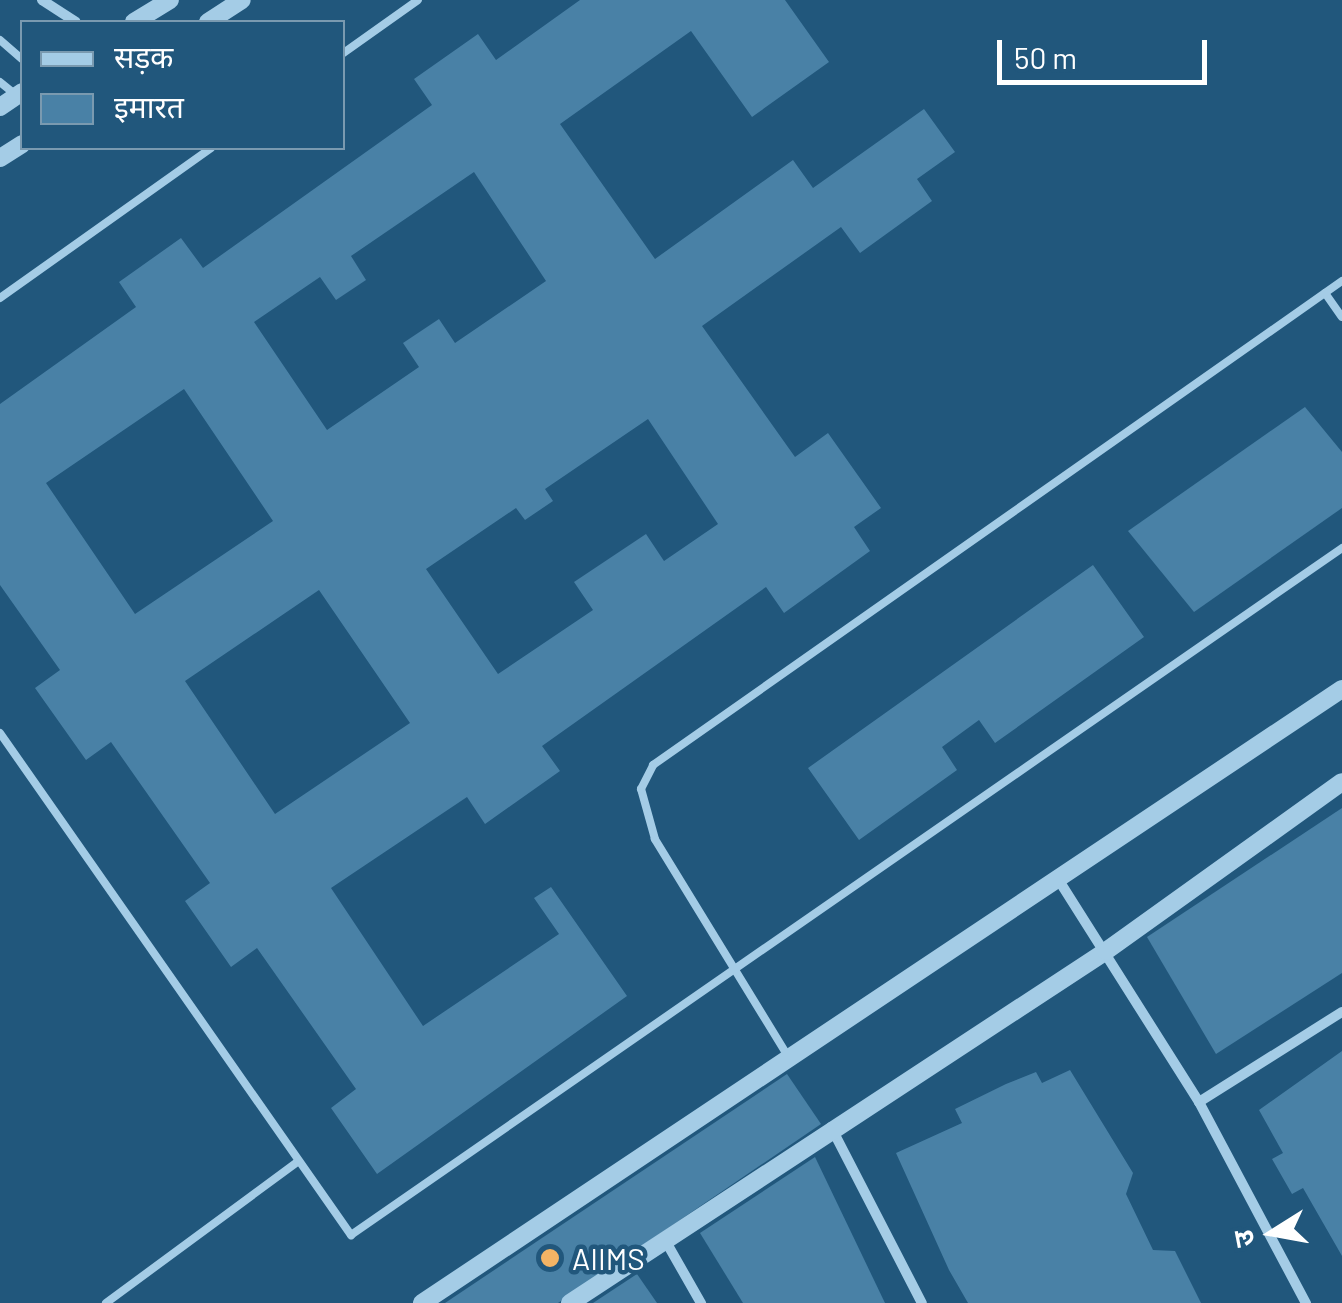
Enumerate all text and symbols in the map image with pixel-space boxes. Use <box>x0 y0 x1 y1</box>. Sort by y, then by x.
legend <box>20 20 345 150</box>
scale bar <box>1002 20 1212 82</box>
text: सड़क <box>114 38 173 74</box>
text: 50 m <box>1014 39 1077 75</box>
text: इमारत <box>114 88 184 124</box>
north arrow <box>1222 1183 1322 1283</box>
text: उ <box>1224 1227 1261 1250</box>
place label: AIIMS <box>572 1240 645 1276</box>
marker: AIIMS <box>537 1245 563 1271</box>

